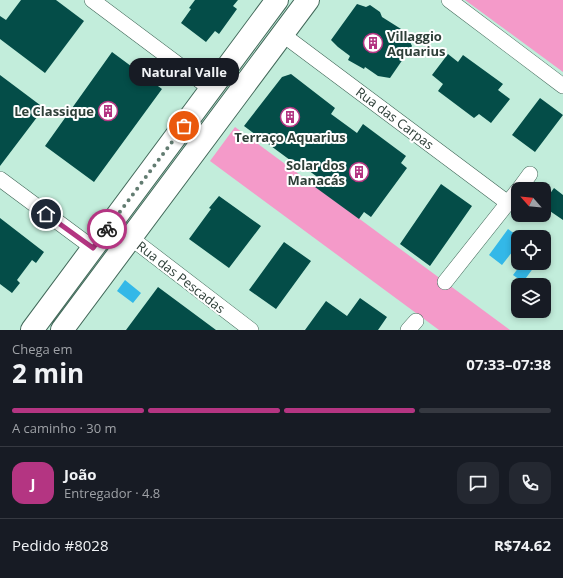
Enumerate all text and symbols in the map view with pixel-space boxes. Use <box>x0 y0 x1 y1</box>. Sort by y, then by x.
place label: Villaggio Aquarius <box>387 27 445 60</box>
building icon: Villaggio Aquarius <box>362 32 384 54</box>
callout: Natural Valle <box>129 58 239 86</box>
text: Natural Valle <box>141 63 227 81</box>
street label: Rua das Carpas <box>352 83 438 153</box>
building icon: Le Classique <box>97 100 119 122</box>
place label: Le Classique <box>14 102 94 120</box>
building icon: Terraço Aquarius <box>279 106 301 128</box>
pin <box>167 109 201 143</box>
icon: bag <box>173 115 195 137</box>
place label: Terraço Aquarius <box>234 128 346 146</box>
place label: Solar dos Manacás <box>286 156 345 189</box>
building icon: Solar dos Manacás <box>348 161 370 183</box>
north arrow <box>511 182 551 222</box>
map controls <box>511 182 551 318</box>
pin <box>29 197 63 231</box>
icon: home <box>35 203 57 225</box>
courier <box>87 209 127 249</box>
icon: bike <box>96 218 118 240</box>
button: locate <box>511 230 551 270</box>
street label: Rua das Pescadas <box>133 237 229 317</box>
button: layers <box>511 278 551 318</box>
text: Chega em <box>12 340 72 358</box>
text: 07:33–07:38 <box>466 354 551 374</box>
text: 2 min <box>12 355 84 391</box>
text: A caminho · 30 m <box>12 419 117 437</box>
button: chat <box>457 462 499 504</box>
button: phone <box>509 462 551 504</box>
text: João <box>64 464 97 484</box>
text: J <box>31 473 35 493</box>
text: Entregador · 4.8 <box>64 484 160 502</box>
text: Pedido #8028 <box>12 535 109 555</box>
text: R$74.62 <box>494 535 551 555</box>

